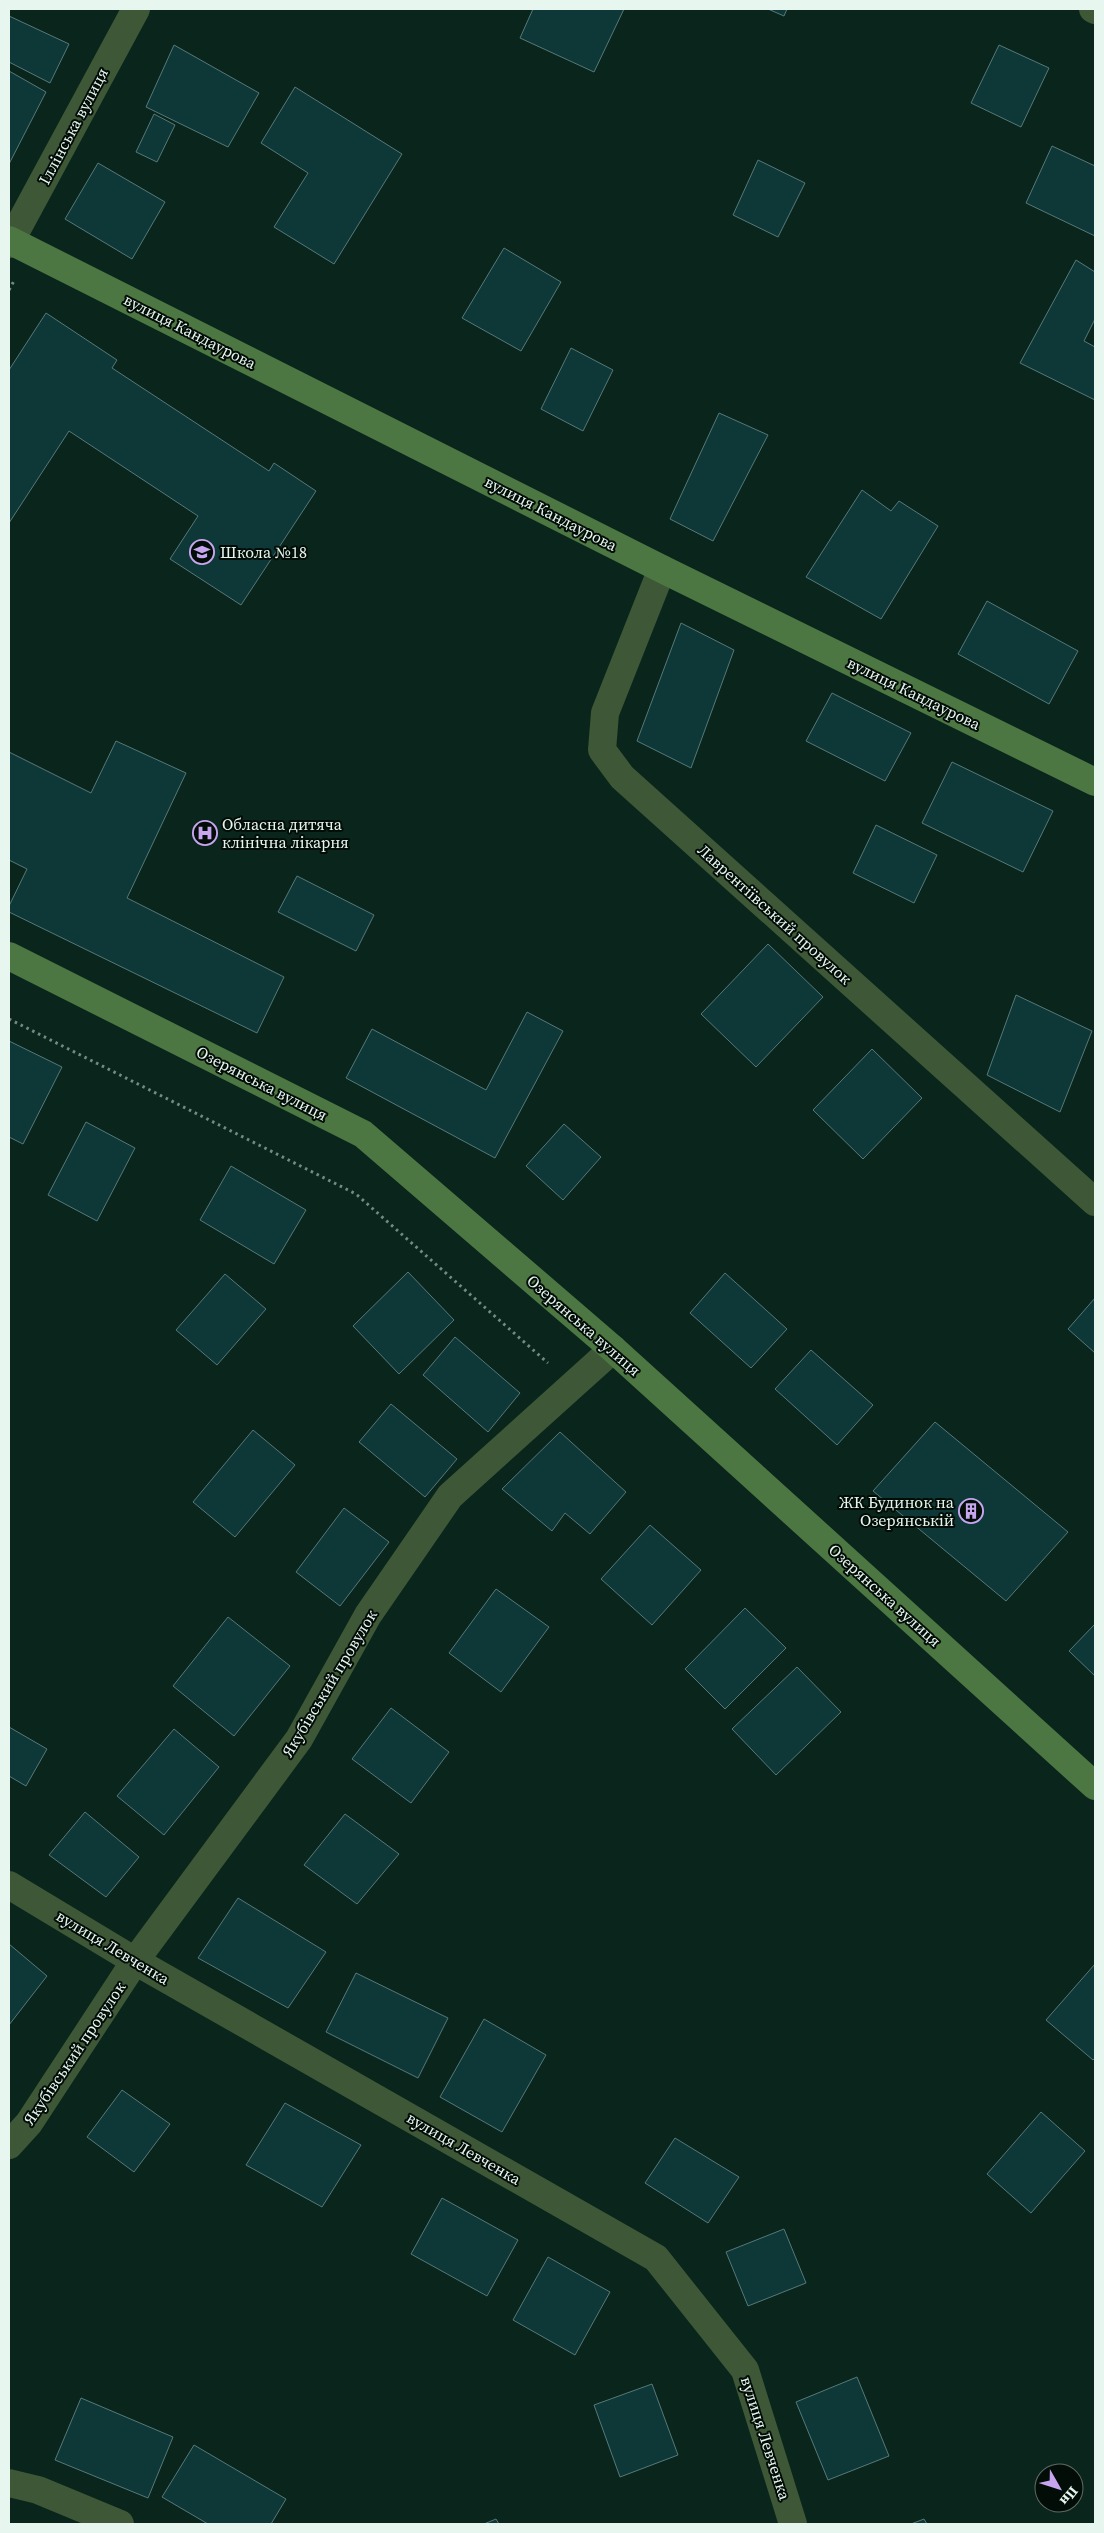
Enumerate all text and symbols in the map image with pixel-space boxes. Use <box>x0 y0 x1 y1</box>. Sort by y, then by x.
street label: Іллінська вулиця <box>33 64 113 188</box>
street label: вулиця Кандаурова <box>120 288 261 374</box>
street label: вулиця Кандаурова <box>481 470 622 556</box>
school or university icon: Школа №18 <box>189 539 215 565</box>
place label: Школа №18 <box>220 541 307 563</box>
street label: вулиця Кандаурова <box>844 651 985 735</box>
place label: Обласна дитяча клінічна лікарня <box>222 813 349 853</box>
hospital icon: Обласна дитяча клінічна лікарня <box>192 820 218 846</box>
street label: Лаврентіївський провулок <box>693 839 857 989</box>
street label: Озерянська вулиця <box>193 1040 331 1126</box>
street label: Озерянська вулиця <box>522 1269 646 1381</box>
place label: ЖК Будинок на Озерянській <box>839 1491 955 1531</box>
building icon: ЖК Будинок на Озерянській <box>958 1498 984 1524</box>
street label: Озерянська вулиця <box>824 1539 946 1651</box>
street label: Якубівський провулок <box>276 1605 382 1761</box>
street label: вулиця Левченка <box>52 1905 174 1990</box>
street label: Якубівський провулок <box>18 1977 130 2129</box>
street label: вулиця Левченка <box>403 2106 526 2190</box>
street label: вулиця Левченка <box>736 2374 797 2503</box>
north arrow <box>1034 2463 1084 2513</box>
text: Пн <box>1055 2482 1083 2510</box>

